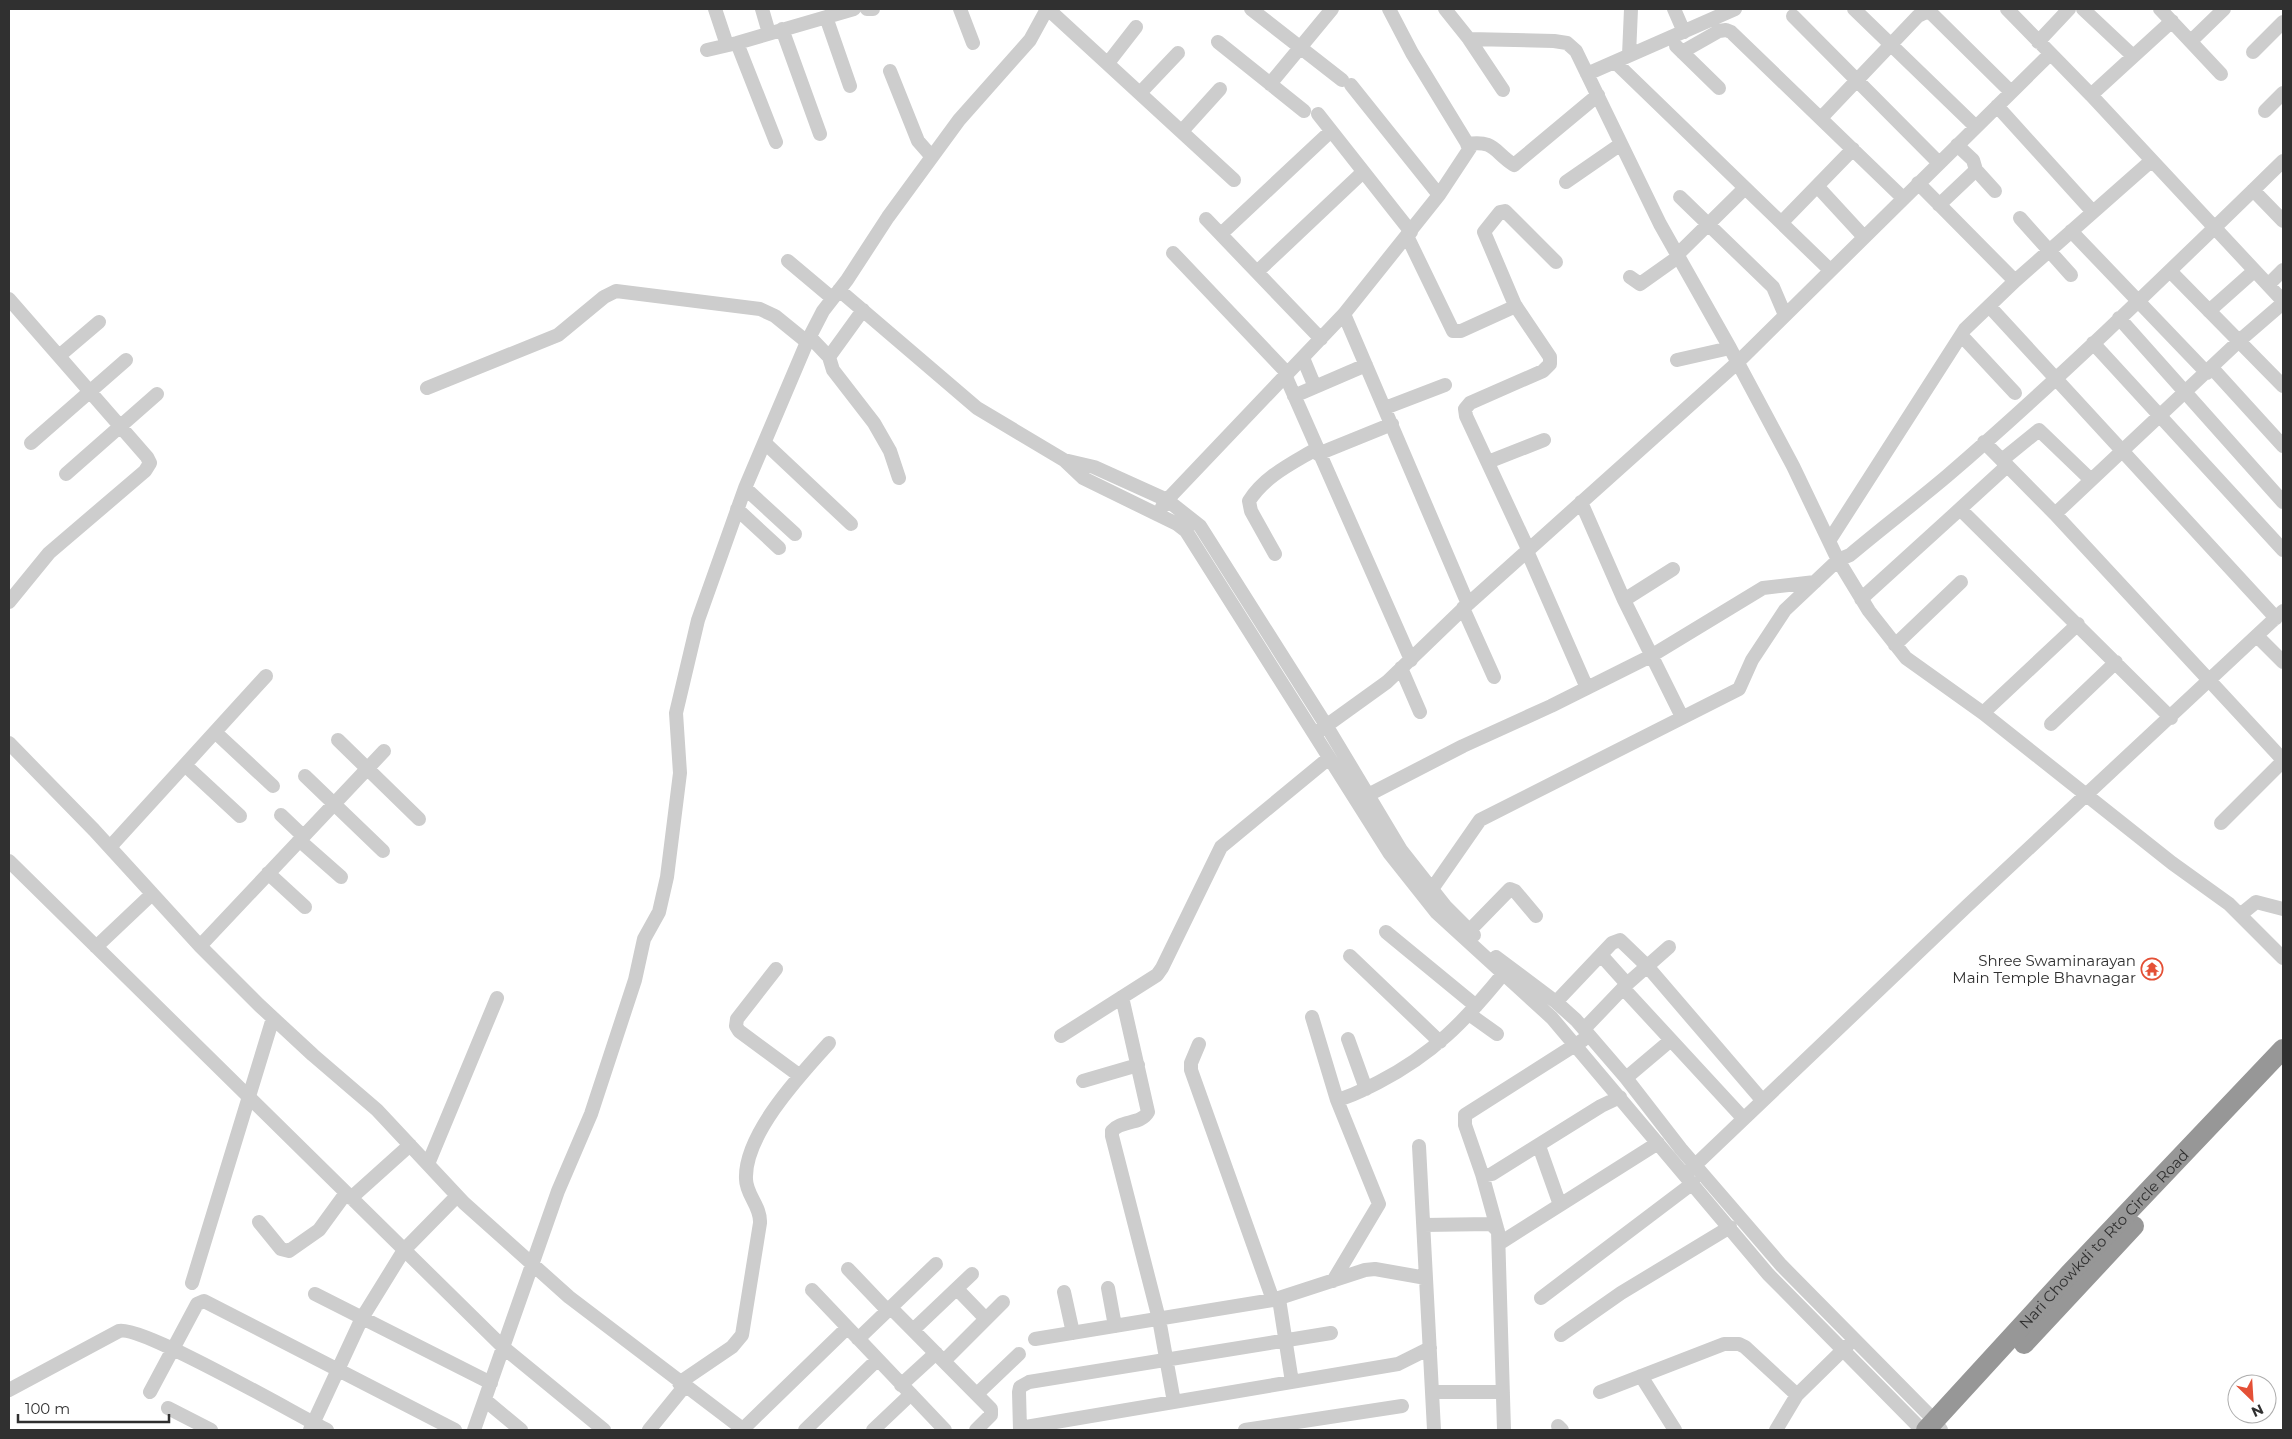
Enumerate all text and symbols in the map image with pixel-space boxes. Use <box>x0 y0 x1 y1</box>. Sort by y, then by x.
place label: Shree Swaminarayan Main Temple Bhavnagar <box>1952 951 2136 987</box>
temple icon: Shree Swaminarayan Main Temple Bhavnagar <box>2140 957 2164 981</box>
street label: Nari Chowkdi to Rto Circle Road <box>2015 1145 2192 1332</box>
north arrow <box>2227 1374 2277 1424</box>
scale bar <box>18 1392 169 1424</box>
text: 100 m <box>25 1399 70 1418</box>
text: N <box>2249 1400 2266 1421</box>

